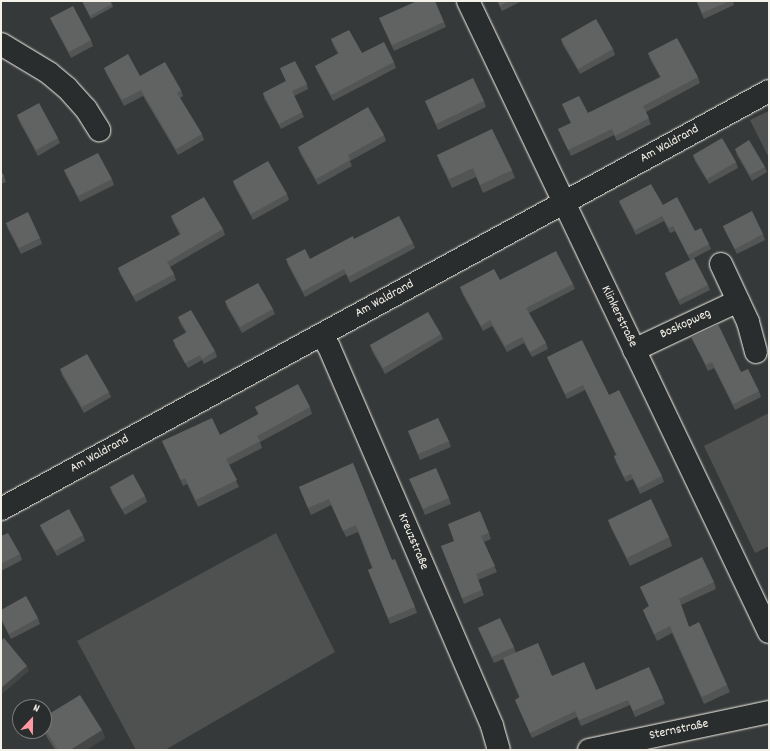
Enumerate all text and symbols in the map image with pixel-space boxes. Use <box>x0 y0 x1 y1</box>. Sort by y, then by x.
street label: Am Waldrand <box>638 122 702 168</box>
street label: Am Waldrand <box>353 277 417 323</box>
street label: Klinkerstraße <box>596 284 640 350</box>
street label: Boskopweg <box>658 306 714 344</box>
street label: Am Waldrand <box>68 432 132 478</box>
street label: Kreuzstraße <box>393 511 431 573</box>
north arrow <box>12 699 52 739</box>
text: N <box>31 700 42 717</box>
street label: Sternstraße <box>648 717 710 745</box>

